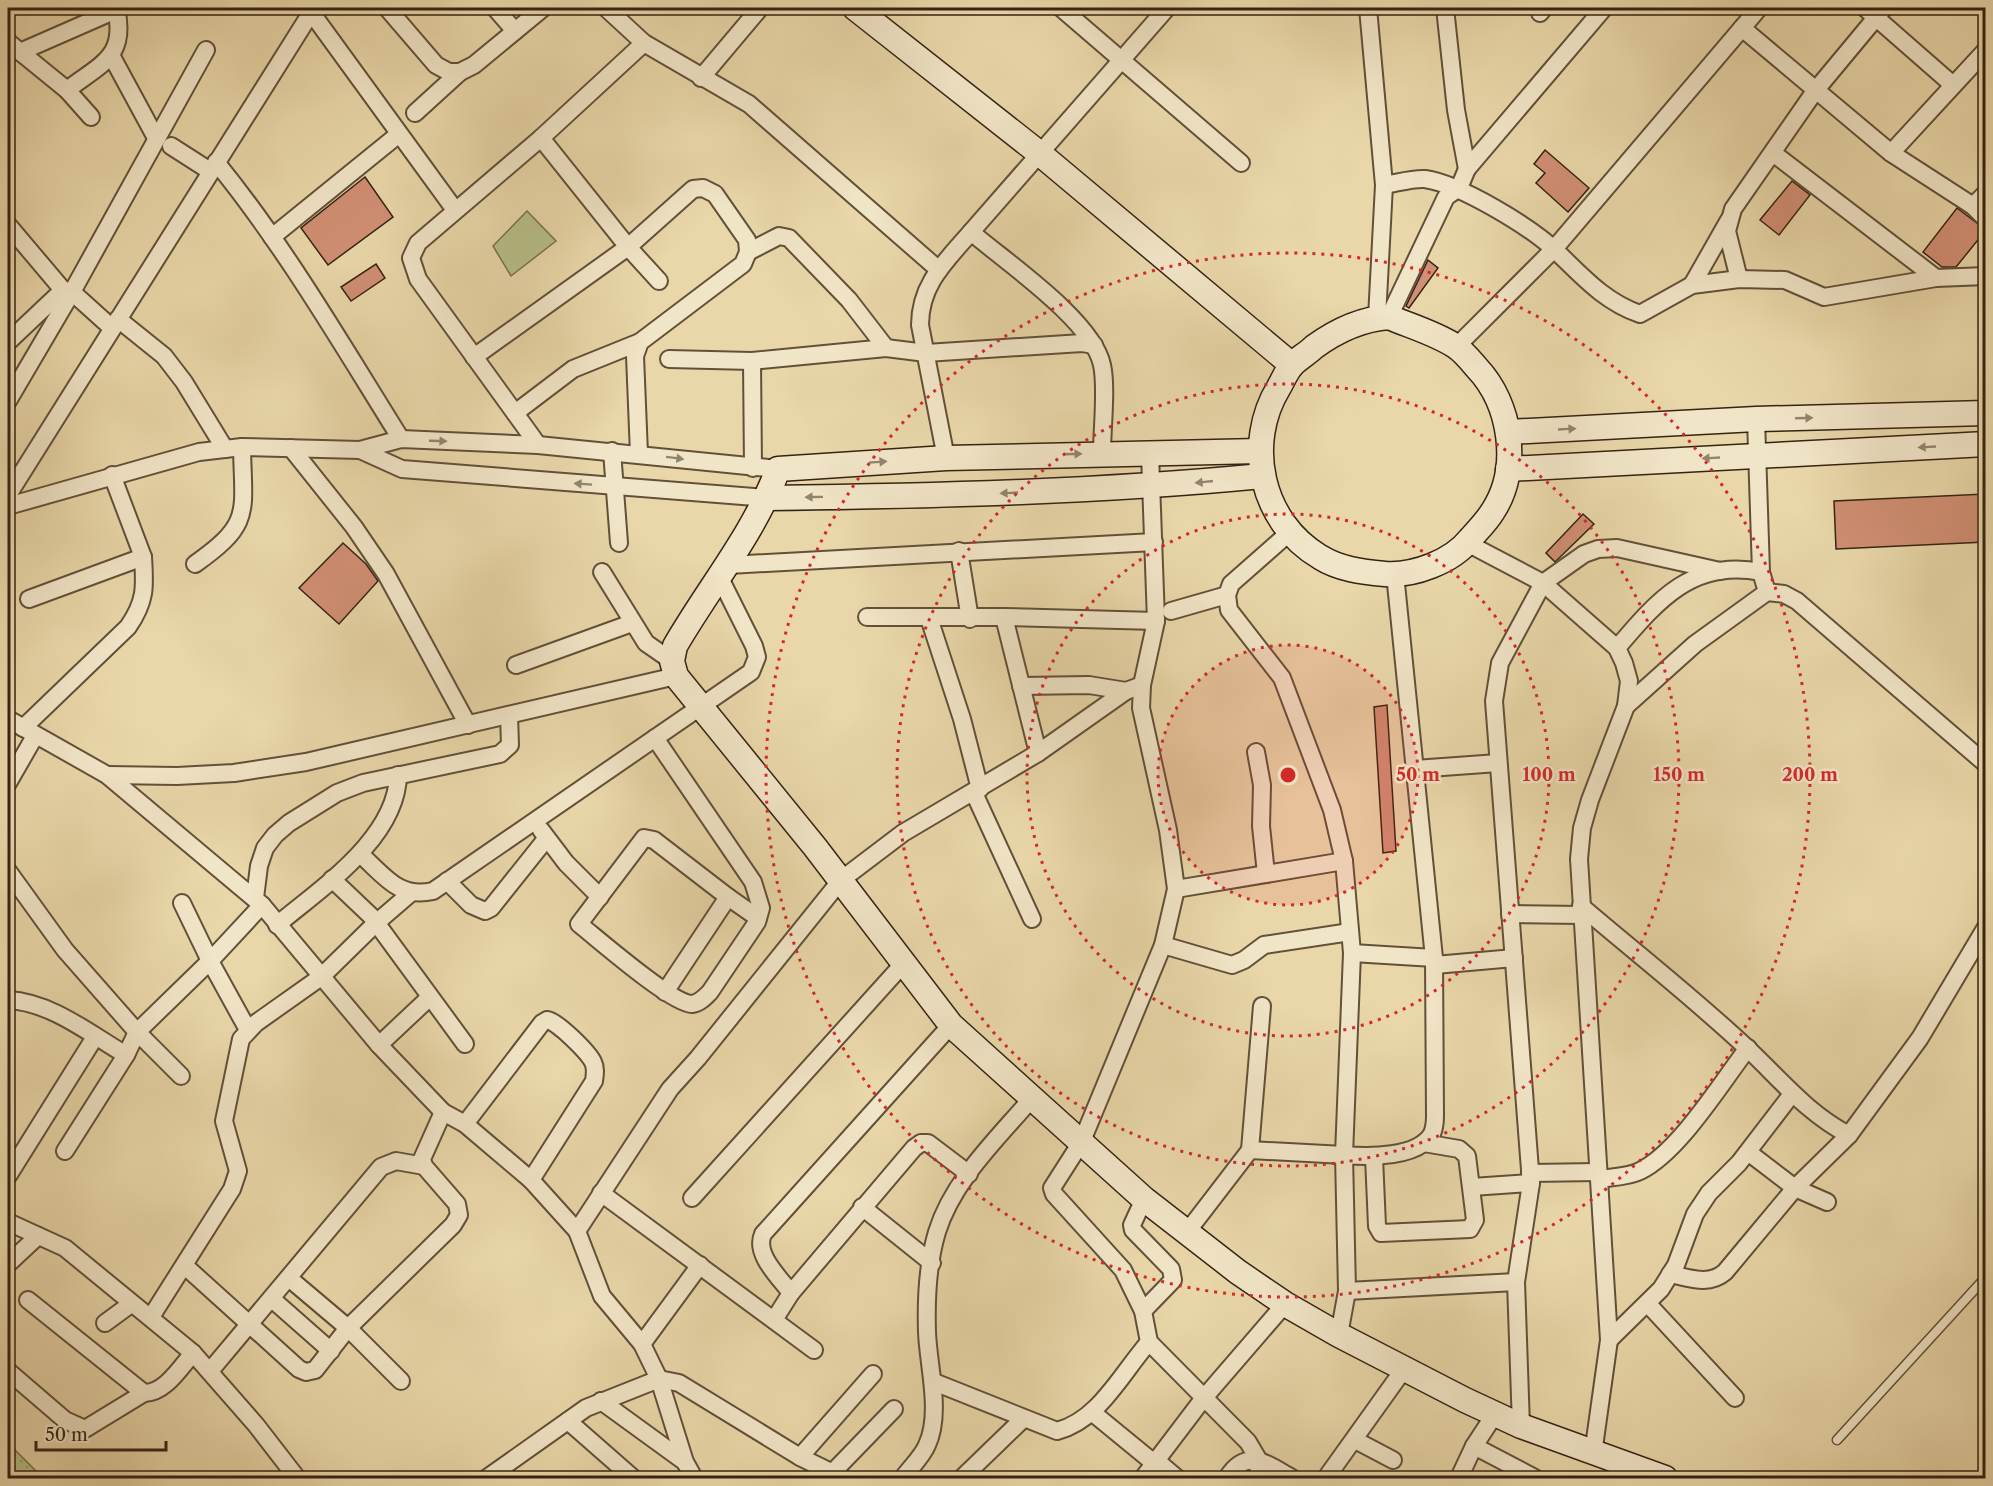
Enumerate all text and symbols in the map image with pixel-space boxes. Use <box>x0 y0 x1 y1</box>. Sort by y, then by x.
one-way arrow <box>1794 413 1813 423</box>
one-way arrow <box>1558 425 1577 434</box>
one-way arrow <box>429 436 448 445</box>
one-way arrow <box>1918 443 1937 452</box>
one-way arrow <box>1063 449 1082 458</box>
one-way arrow <box>665 454 684 463</box>
one-way arrow <box>1702 454 1721 463</box>
one-way arrow <box>868 458 887 467</box>
one-way arrow <box>1194 477 1213 487</box>
one-way arrow <box>574 479 593 489</box>
one-way arrow <box>1000 488 1019 497</box>
one-way arrow <box>805 492 824 502</box>
text: 50 m <box>1396 764 1440 786</box>
text: 100 m <box>1522 764 1576 786</box>
text: 150 m <box>1653 764 1705 786</box>
text: 200 m <box>1782 764 1838 786</box>
centre of rings <box>1278 765 1298 785</box>
scale bar <box>36 1414 166 1452</box>
text: 50 m <box>45 1424 88 1446</box>

